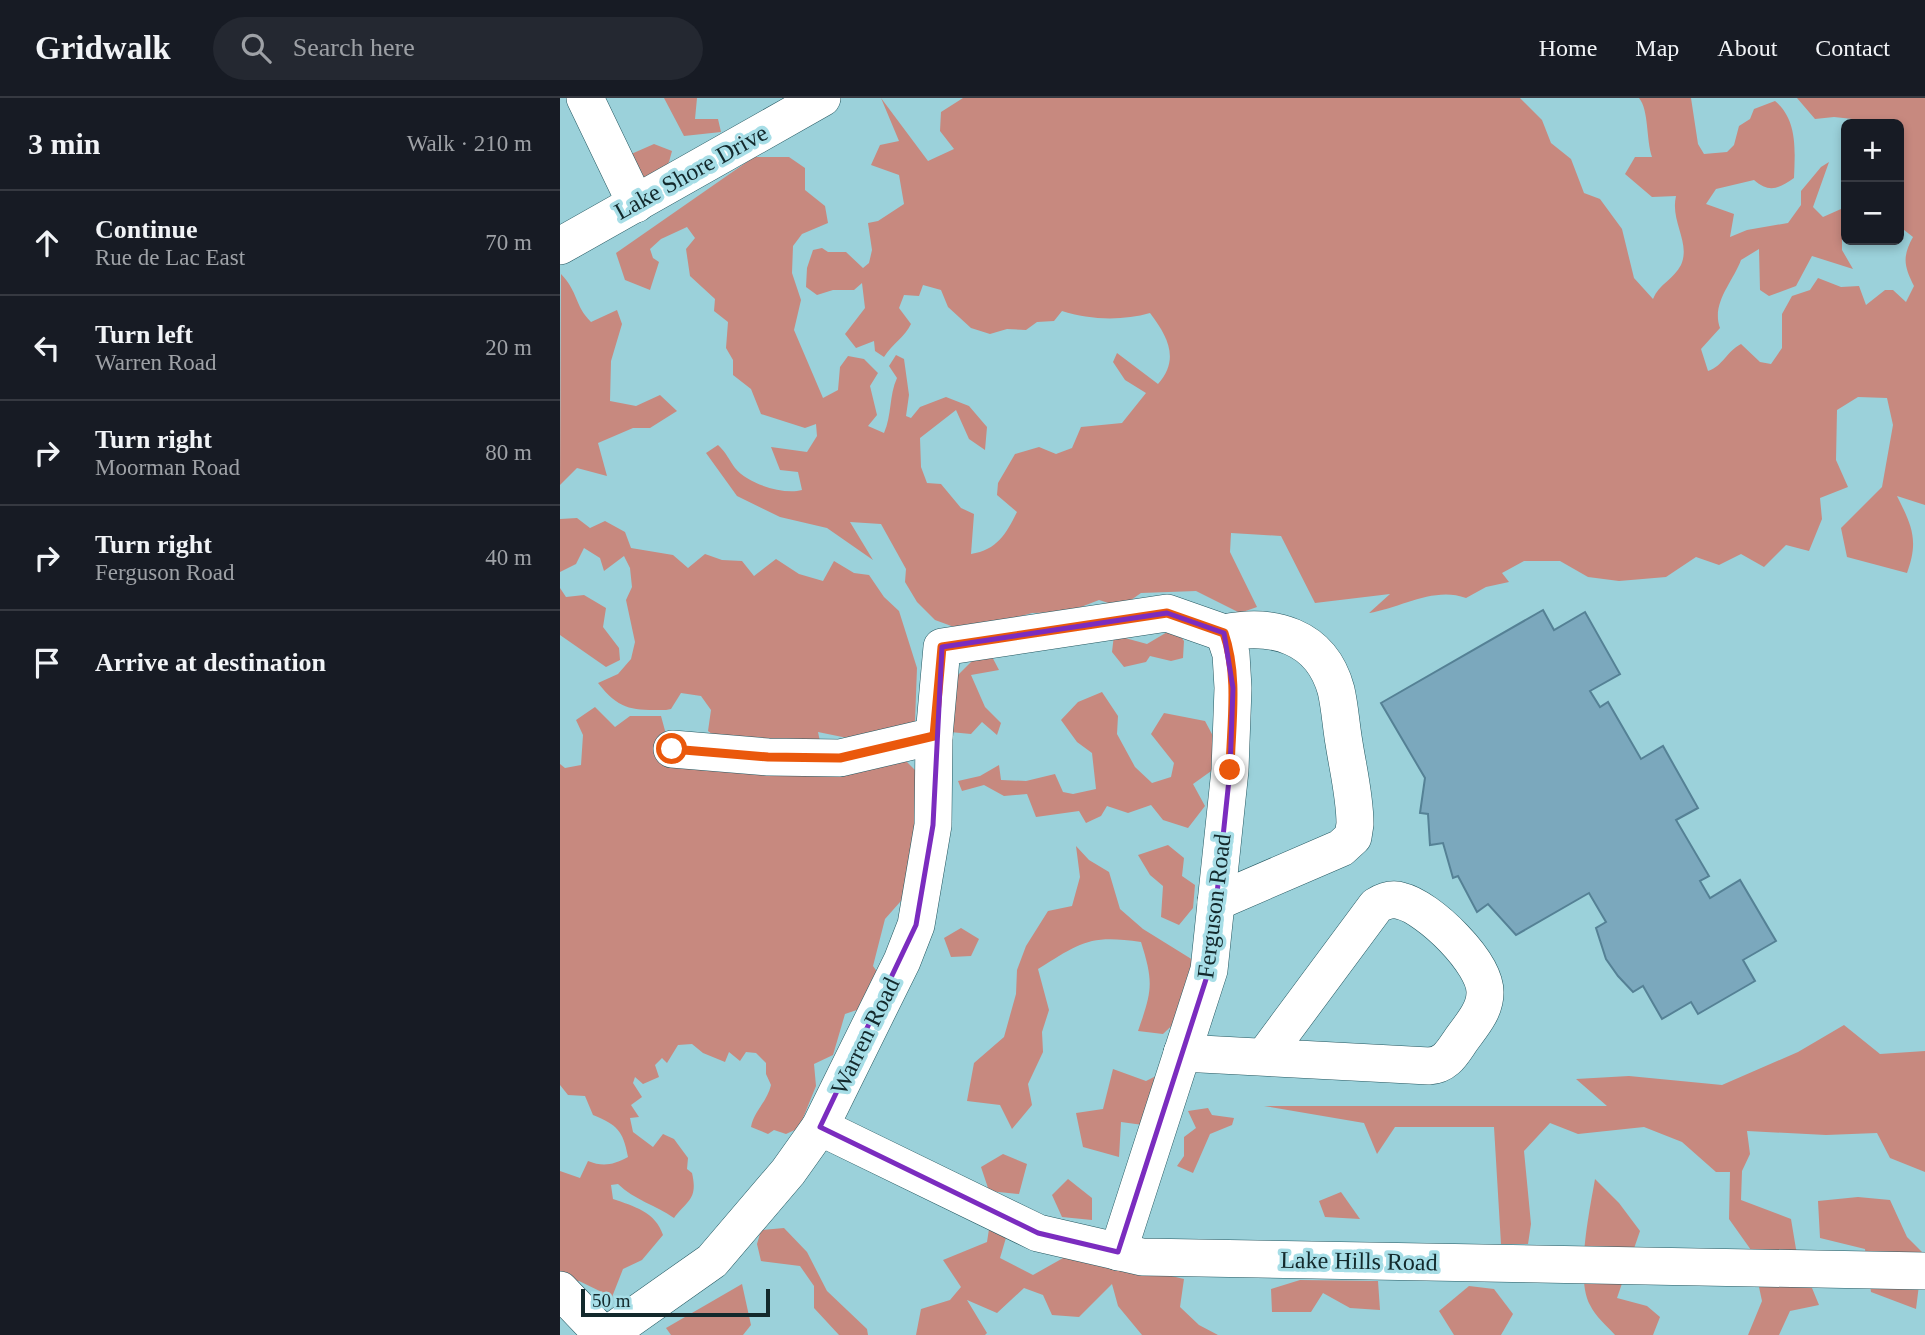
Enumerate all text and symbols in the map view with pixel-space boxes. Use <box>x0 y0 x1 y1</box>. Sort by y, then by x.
search box <box>213 17 703 80</box>
icon: search <box>237 29 275 67</box>
text: Gridwalk <box>35 30 171 66</box>
text: Search here <box>293 33 415 62</box>
text: Home <box>1539 35 1597 61</box>
text: Map <box>1635 35 1679 61</box>
text: About <box>1717 35 1777 61</box>
text: Contact <box>1815 35 1890 61</box>
street label: Lake Shore Drive <box>610 119 772 225</box>
map controls <box>1841 119 1904 245</box>
button: + <box>1841 119 1904 182</box>
text: 3 min <box>28 127 101 160</box>
text: Walk · 210 m <box>407 131 532 156</box>
button: − <box>1841 182 1904 245</box>
text: Continue <box>95 215 198 244</box>
icon: ahead <box>28 224 66 262</box>
text: 70 m <box>485 230 532 255</box>
text: Rue de Lac East <box>95 245 245 270</box>
text: Turn left <box>95 320 193 349</box>
icon: left <box>28 329 66 367</box>
text: 20 m <box>485 335 532 360</box>
text: Warren Road <box>95 350 216 375</box>
text: Turn right <box>95 425 212 454</box>
icon: right <box>28 434 66 472</box>
text: 80 m <box>485 440 532 465</box>
text: Moorman Road <box>95 455 240 480</box>
text: Turn right <box>95 530 212 559</box>
icon: right <box>28 539 66 577</box>
text: 40 m <box>485 545 532 570</box>
text: Ferguson Road <box>95 560 235 585</box>
icon: arrive <box>28 644 66 682</box>
text: Arrive at destination <box>95 648 326 677</box>
route start <box>656 733 687 764</box>
route end <box>1214 754 1245 785</box>
street label: Ferguson Road <box>1192 832 1236 980</box>
street label: Warren Road <box>826 973 904 1099</box>
street label: Lake Hills Road <box>1280 1247 1438 1275</box>
scale bar <box>581 1286 770 1318</box>
text: 50 m <box>592 1290 631 1311</box>

